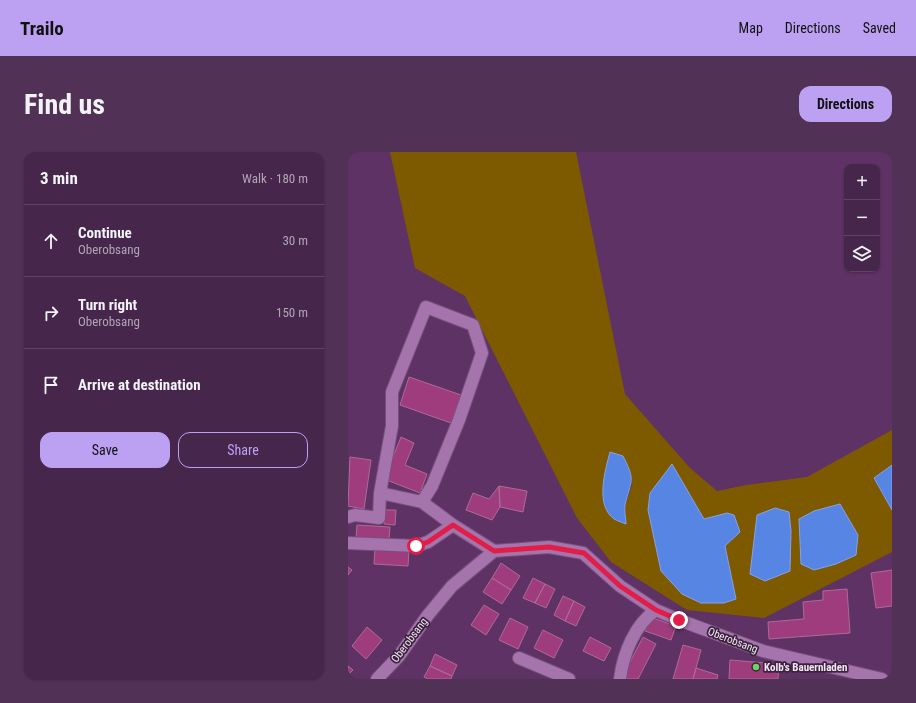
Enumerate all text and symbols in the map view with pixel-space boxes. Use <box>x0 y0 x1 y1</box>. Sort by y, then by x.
text: Trailo <box>20 17 64 40</box>
text: Map <box>739 20 763 36</box>
text: Directions <box>785 20 841 36</box>
text: Saved <box>863 20 896 36</box>
button: Directions <box>799 86 892 122</box>
text: Find us <box>24 88 105 121</box>
map controls <box>844 164 880 272</box>
button: + <box>844 164 880 200</box>
text: 3 min <box>40 168 78 188</box>
text: Walk · 180 m <box>242 171 308 186</box>
button: − <box>844 200 880 236</box>
text: Continue <box>78 224 132 242</box>
icon: ahead <box>40 230 62 252</box>
text: 30 m <box>282 233 308 248</box>
button: layers <box>844 236 880 272</box>
text: Oberobsang <box>78 242 140 257</box>
text: Turn right <box>78 296 137 314</box>
icon: right <box>40 302 62 324</box>
text: 150 m <box>276 305 308 320</box>
text: Oberobsang <box>78 314 140 329</box>
icon: arrive <box>40 374 62 396</box>
text: Arrive at destination <box>78 376 201 394</box>
button: Save <box>40 432 170 468</box>
button: Share <box>178 432 308 468</box>
route start <box>407 537 425 555</box>
route end <box>670 611 688 629</box>
street label: Oberobsang <box>388 615 430 665</box>
street label: Oberobsang <box>706 625 760 656</box>
place label: Kolb's Bauernladen <box>764 661 847 674</box>
marker: Kolb's Bauernladen <box>751 662 761 672</box>

